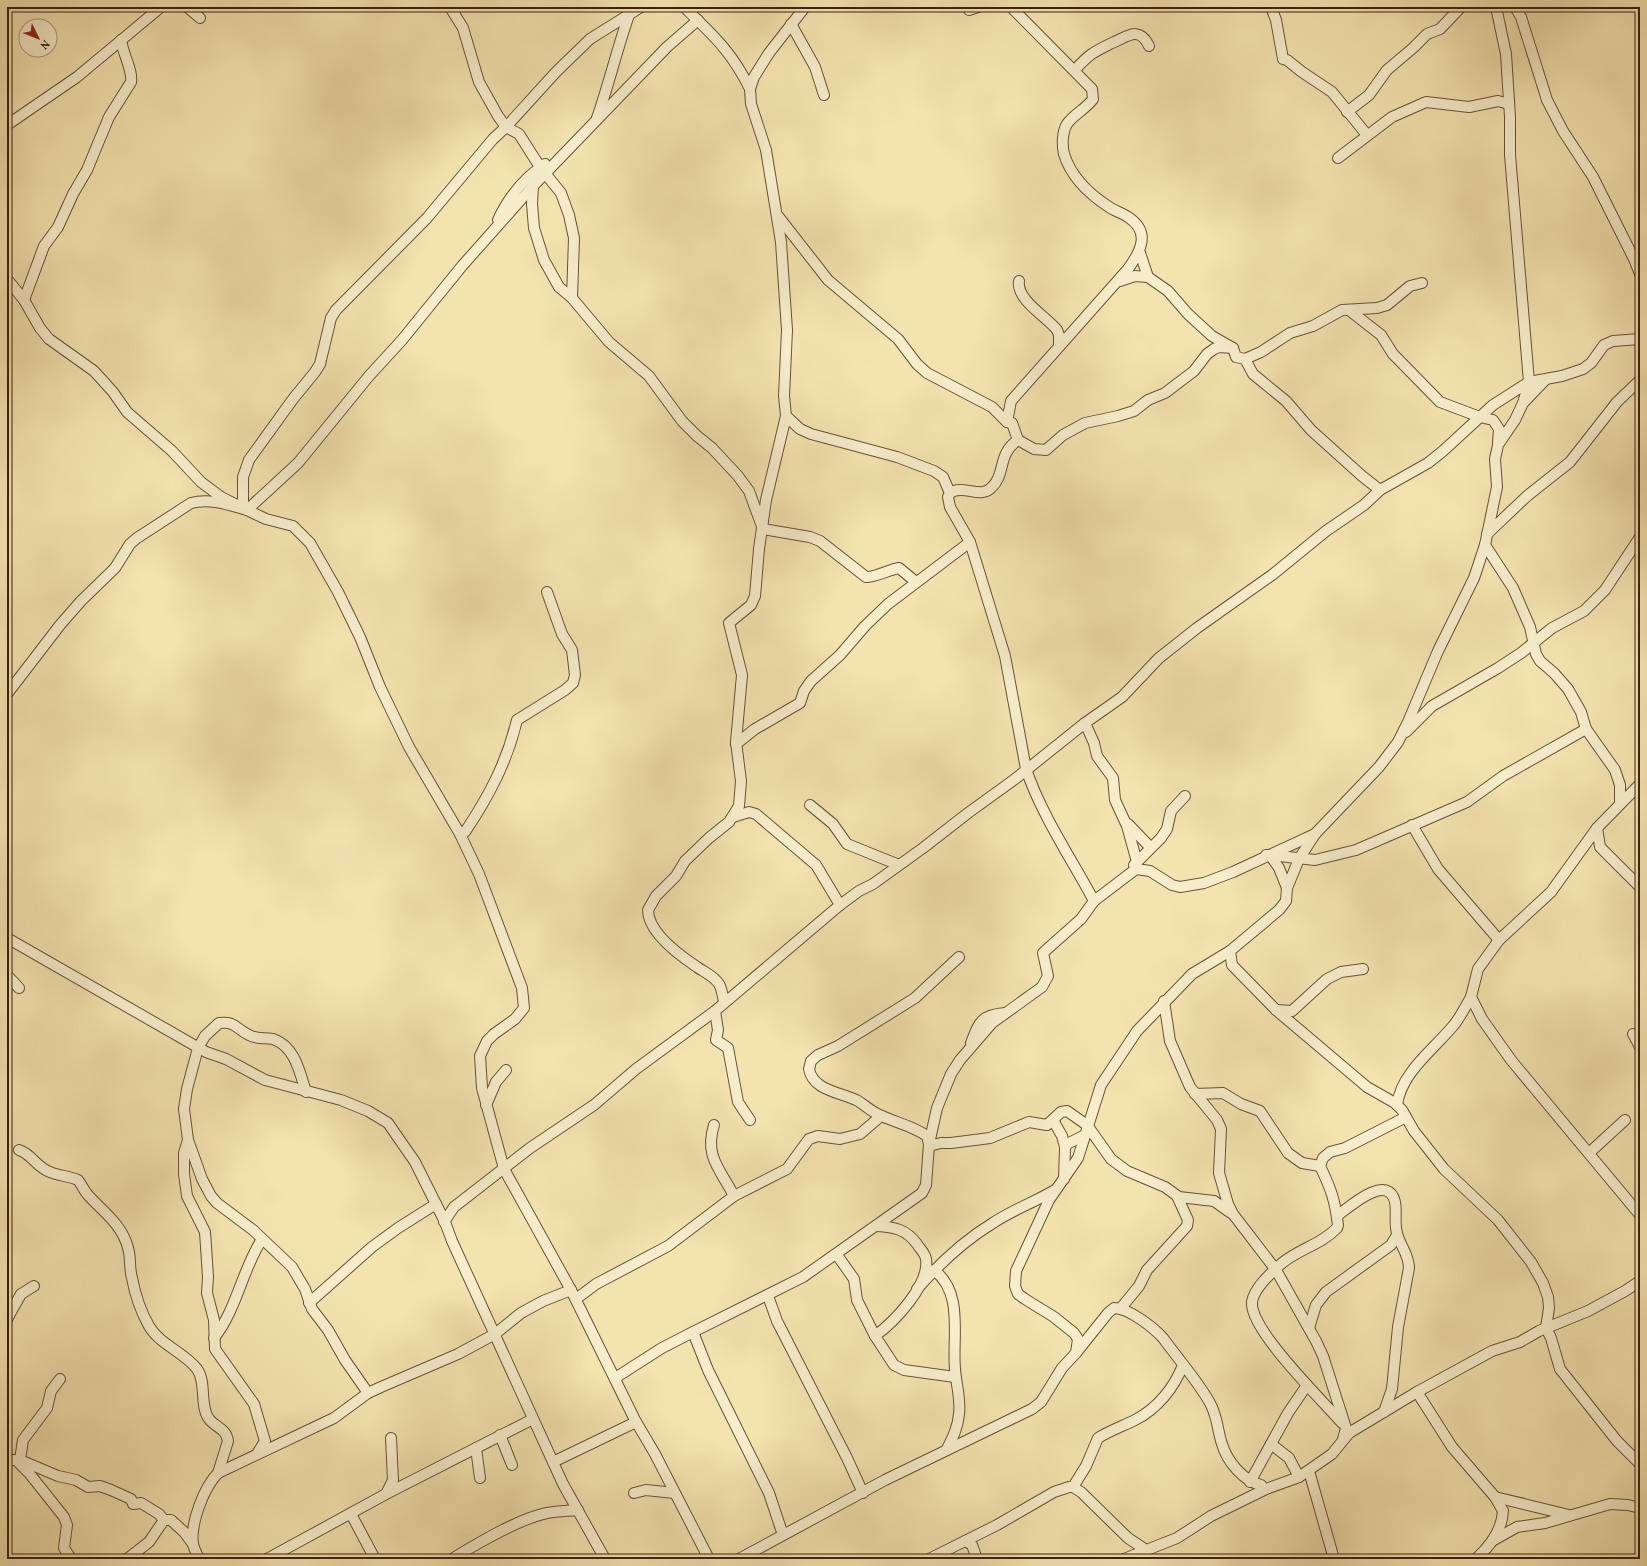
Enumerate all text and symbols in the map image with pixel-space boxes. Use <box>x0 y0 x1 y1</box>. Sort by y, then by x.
north arrow <box>18 18 58 58</box>
text: N <box>36 36 52 52</box>

